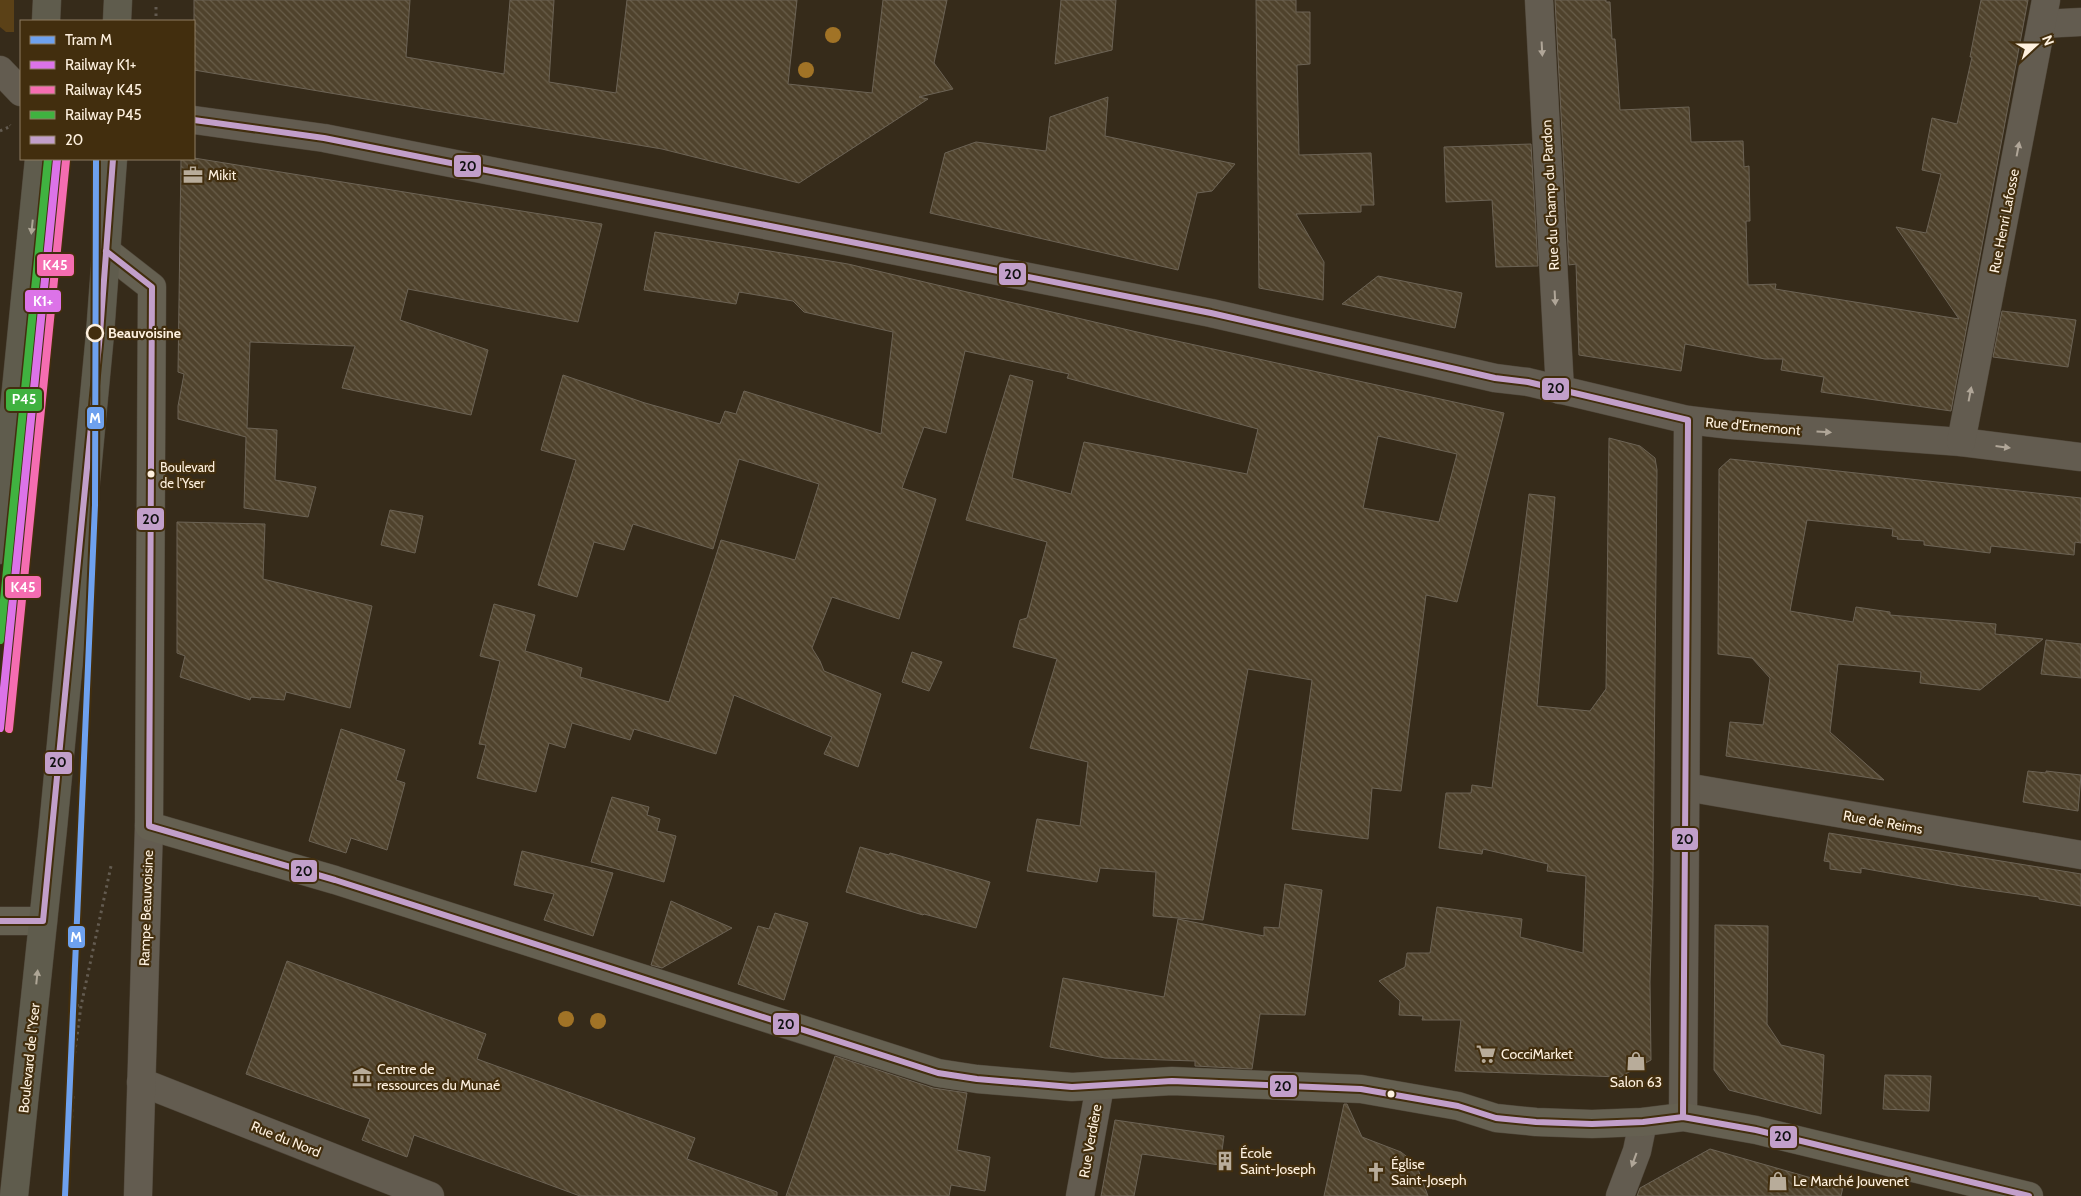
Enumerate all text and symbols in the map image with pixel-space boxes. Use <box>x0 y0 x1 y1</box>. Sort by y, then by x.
legend <box>20 20 195 160</box>
north arrow <box>2011 20 2061 70</box>
text: Tram M <box>65 31 112 49</box>
text: N <box>2038 32 2058 48</box>
one-way arrow <box>1538 41 1546 57</box>
text: Railway K1+ <box>65 56 136 74</box>
text: Railway K45 <box>65 81 142 99</box>
text: Railway P45 <box>65 106 142 124</box>
street label: Rue du Champ du Pardon <box>1537 119 1563 271</box>
text: 20 <box>65 131 83 149</box>
one-way arrow <box>2014 140 2022 156</box>
line badge: 20 <box>453 154 482 178</box>
text: 20 <box>459 157 477 175</box>
office icon: Mikit <box>182 164 204 186</box>
place label: Mikit <box>208 166 236 184</box>
street label: Rue Henri Lafosse <box>1985 167 2023 275</box>
one-way arrow <box>28 219 36 235</box>
line badge: K45 <box>36 253 75 277</box>
text: K45 <box>43 256 68 274</box>
line badge: 20 <box>998 262 1027 286</box>
text: 20 <box>1004 265 1022 283</box>
line badge: K1+ <box>24 289 62 313</box>
one-way arrow <box>1552 291 1560 307</box>
text: K1+ <box>33 292 53 310</box>
marker: Beauvoisine <box>86 324 104 342</box>
place label: Beauvoisine <box>108 324 181 342</box>
line badge: 20 <box>1541 377 1570 401</box>
text: 20 <box>1547 379 1565 397</box>
one-way arrow <box>1967 386 1975 402</box>
line badge: P45 <box>5 388 43 412</box>
text: P45 <box>12 390 36 408</box>
line badge: M <box>86 406 105 430</box>
text: M <box>89 409 101 427</box>
street label: Rue d'Ernemont <box>1705 413 1802 439</box>
one-way arrow <box>1816 428 1832 436</box>
one-way arrow <box>1995 444 2011 452</box>
place label: Boulevard de l'Yser <box>160 459 215 491</box>
marker: Boulevard de l'Yser <box>146 469 156 479</box>
line badge: 20 <box>136 507 165 531</box>
text: 20 <box>142 510 160 528</box>
line badge: K45 <box>4 575 42 599</box>
text: K45 <box>11 578 36 596</box>
line badge: 20 <box>44 751 73 775</box>
text: 20 <box>49 753 67 771</box>
street label: Rue de Reims <box>1842 806 1924 838</box>
line badge: 20 <box>1671 827 1699 851</box>
text: 20 <box>1676 830 1694 848</box>
street label: Rampe Beauvoisine <box>135 850 157 966</box>
line badge: 20 <box>290 859 318 883</box>
text: 20 <box>295 862 313 880</box>
line badge: M <box>67 925 86 949</box>
text: M <box>70 928 82 946</box>
one-way arrow <box>33 969 41 985</box>
street label: Boulevard de l'Yser <box>14 1002 44 1114</box>
line badge: 20 <box>772 1012 800 1036</box>
text: 20 <box>777 1015 795 1033</box>
supermarket icon: CocciMarket <box>1475 1043 1497 1065</box>
place label: CocciMarket <box>1501 1045 1573 1063</box>
shop icon: Salon 63 <box>1625 1050 1647 1072</box>
place label: Centre de ressources du Munaé <box>377 1060 500 1094</box>
museum icon: Centre de ressources du Munaé <box>351 1066 373 1088</box>
place label: Salon 63 <box>1610 1073 1662 1091</box>
line badge: 20 <box>1269 1074 1298 1098</box>
text: 20 <box>1274 1077 1292 1095</box>
unlabelled marker <box>1386 1089 1396 1099</box>
street label: Rue Verdière <box>1075 1103 1105 1179</box>
street label: Rue du Nord <box>249 1117 323 1161</box>
line badge: 20 <box>1769 1125 1798 1149</box>
text: 20 <box>1774 1127 1792 1145</box>
place label: École Saint-Joseph <box>1240 1144 1316 1178</box>
building icon: École Saint-Joseph <box>1214 1150 1236 1172</box>
one-way arrow <box>1630 1152 1637 1167</box>
place label: Église Saint-Joseph <box>1391 1155 1467 1189</box>
church icon: Église Saint-Joseph <box>1365 1161 1387 1183</box>
shop icon: Le Marché Jouvenet <box>1767 1170 1789 1192</box>
place label: Le Marché Jouvenet <box>1793 1172 1909 1190</box>

